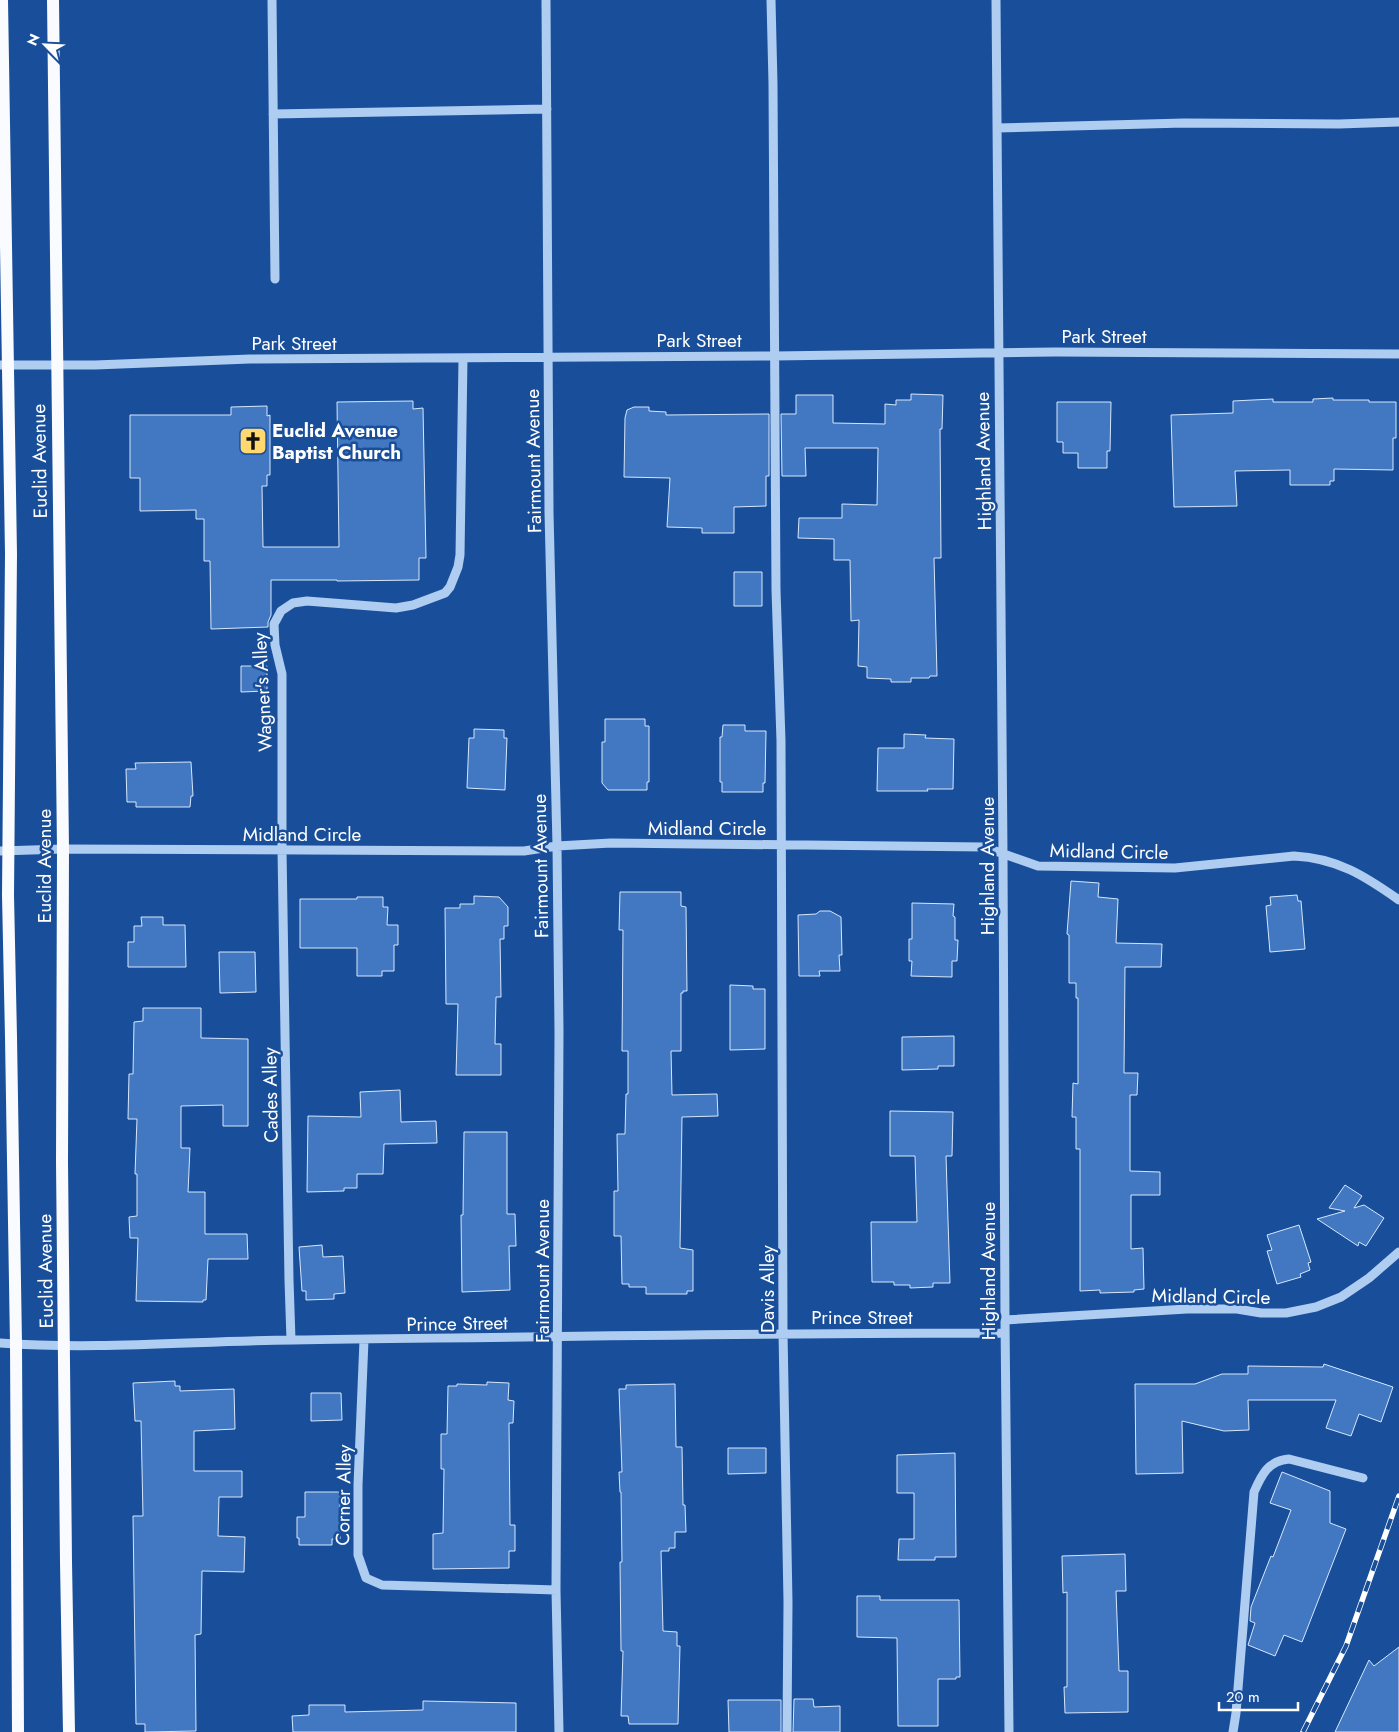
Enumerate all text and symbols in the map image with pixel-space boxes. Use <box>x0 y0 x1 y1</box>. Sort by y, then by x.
north arrow <box>20 20 70 70</box>
text: N <box>22 31 45 49</box>
street label: Park Street <box>1062 323 1147 350</box>
street label: Park Street <box>657 327 742 354</box>
street label: Park Street <box>252 330 337 357</box>
street label: Fairmount Avenue <box>519 388 548 533</box>
street label: Highland Avenue <box>969 391 998 530</box>
street label: Euclid Avenue <box>25 403 54 518</box>
place label: Euclid Avenue Baptist Church <box>272 417 401 466</box>
church icon: Euclid Avenue Baptist Church <box>238 426 268 456</box>
street label: Wagner's Alley <box>246 631 279 752</box>
street label: Fairmount Avenue <box>526 793 555 938</box>
street label: Highland Avenue <box>974 797 1001 935</box>
street label: Euclid Avenue <box>31 809 58 923</box>
street label: Midland Circle <box>648 815 767 842</box>
street label: Midland Circle <box>243 821 362 848</box>
street label: Midland Circle <box>1049 837 1169 866</box>
street label: Cades Alley <box>256 1046 285 1143</box>
street label: Fairmount Avenue <box>529 1199 556 1343</box>
street label: Highland Avenue <box>975 1202 1002 1340</box>
street label: Euclid Avenue <box>31 1213 60 1328</box>
street label: Davis Alley <box>754 1244 781 1333</box>
street label: Midland Circle <box>1151 1282 1271 1311</box>
street label: Prince Street <box>811 1304 913 1331</box>
street label: Prince Street <box>406 1309 508 1338</box>
street label: Corner Alley <box>329 1444 358 1546</box>
scale bar <box>1219 1680 1298 1712</box>
text: 20 m <box>1226 1686 1260 1708</box>

